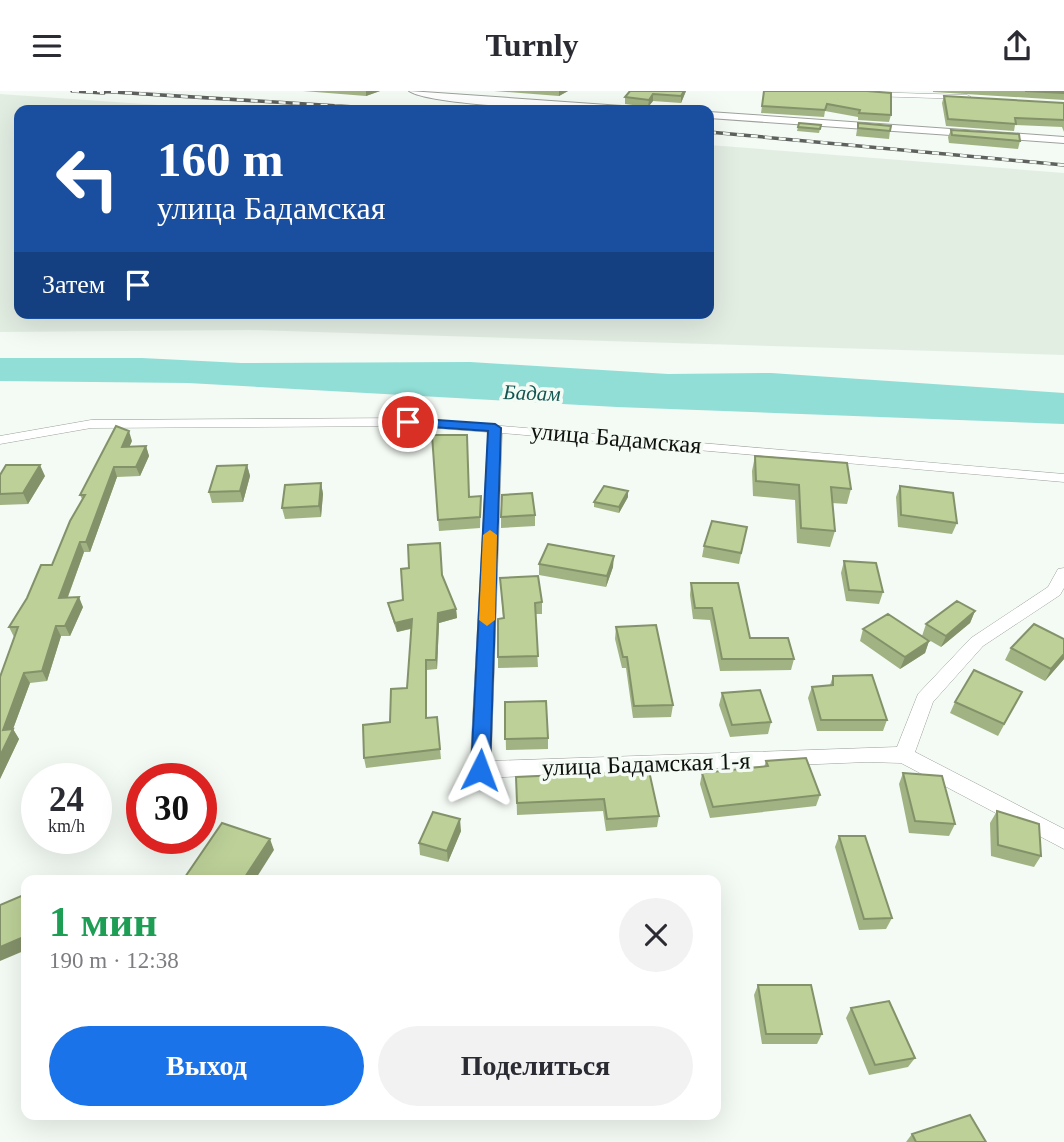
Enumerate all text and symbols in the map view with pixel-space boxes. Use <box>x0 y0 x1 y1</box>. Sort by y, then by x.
icon: menu <box>28 27 66 65</box>
text: Turnly <box>485 27 579 63</box>
icon: share <box>998 27 1036 65</box>
text: 160 m <box>157 132 284 187</box>
icon: left <box>42 133 133 224</box>
text: улица Бадамская <box>157 190 386 226</box>
icon: arrive <box>119 266 157 304</box>
text: Затем <box>42 270 105 299</box>
water label: Бадам <box>502 380 561 406</box>
pin <box>378 392 438 452</box>
icon: arrive <box>389 403 427 441</box>
street label: улица Бадамская <box>529 418 703 458</box>
position arrow <box>443 733 517 807</box>
street label: улица Бадамская 1-я <box>541 747 751 781</box>
speed limit sign: 30 <box>126 763 217 854</box>
text: 24 <box>49 780 84 819</box>
text: km/h <box>48 816 85 836</box>
button: close <box>619 898 693 972</box>
text: 1 мин <box>49 899 158 945</box>
text: 190 m · 12:38 <box>49 948 179 973</box>
button: Выход <box>49 1026 364 1106</box>
button: Поделиться <box>378 1026 693 1106</box>

